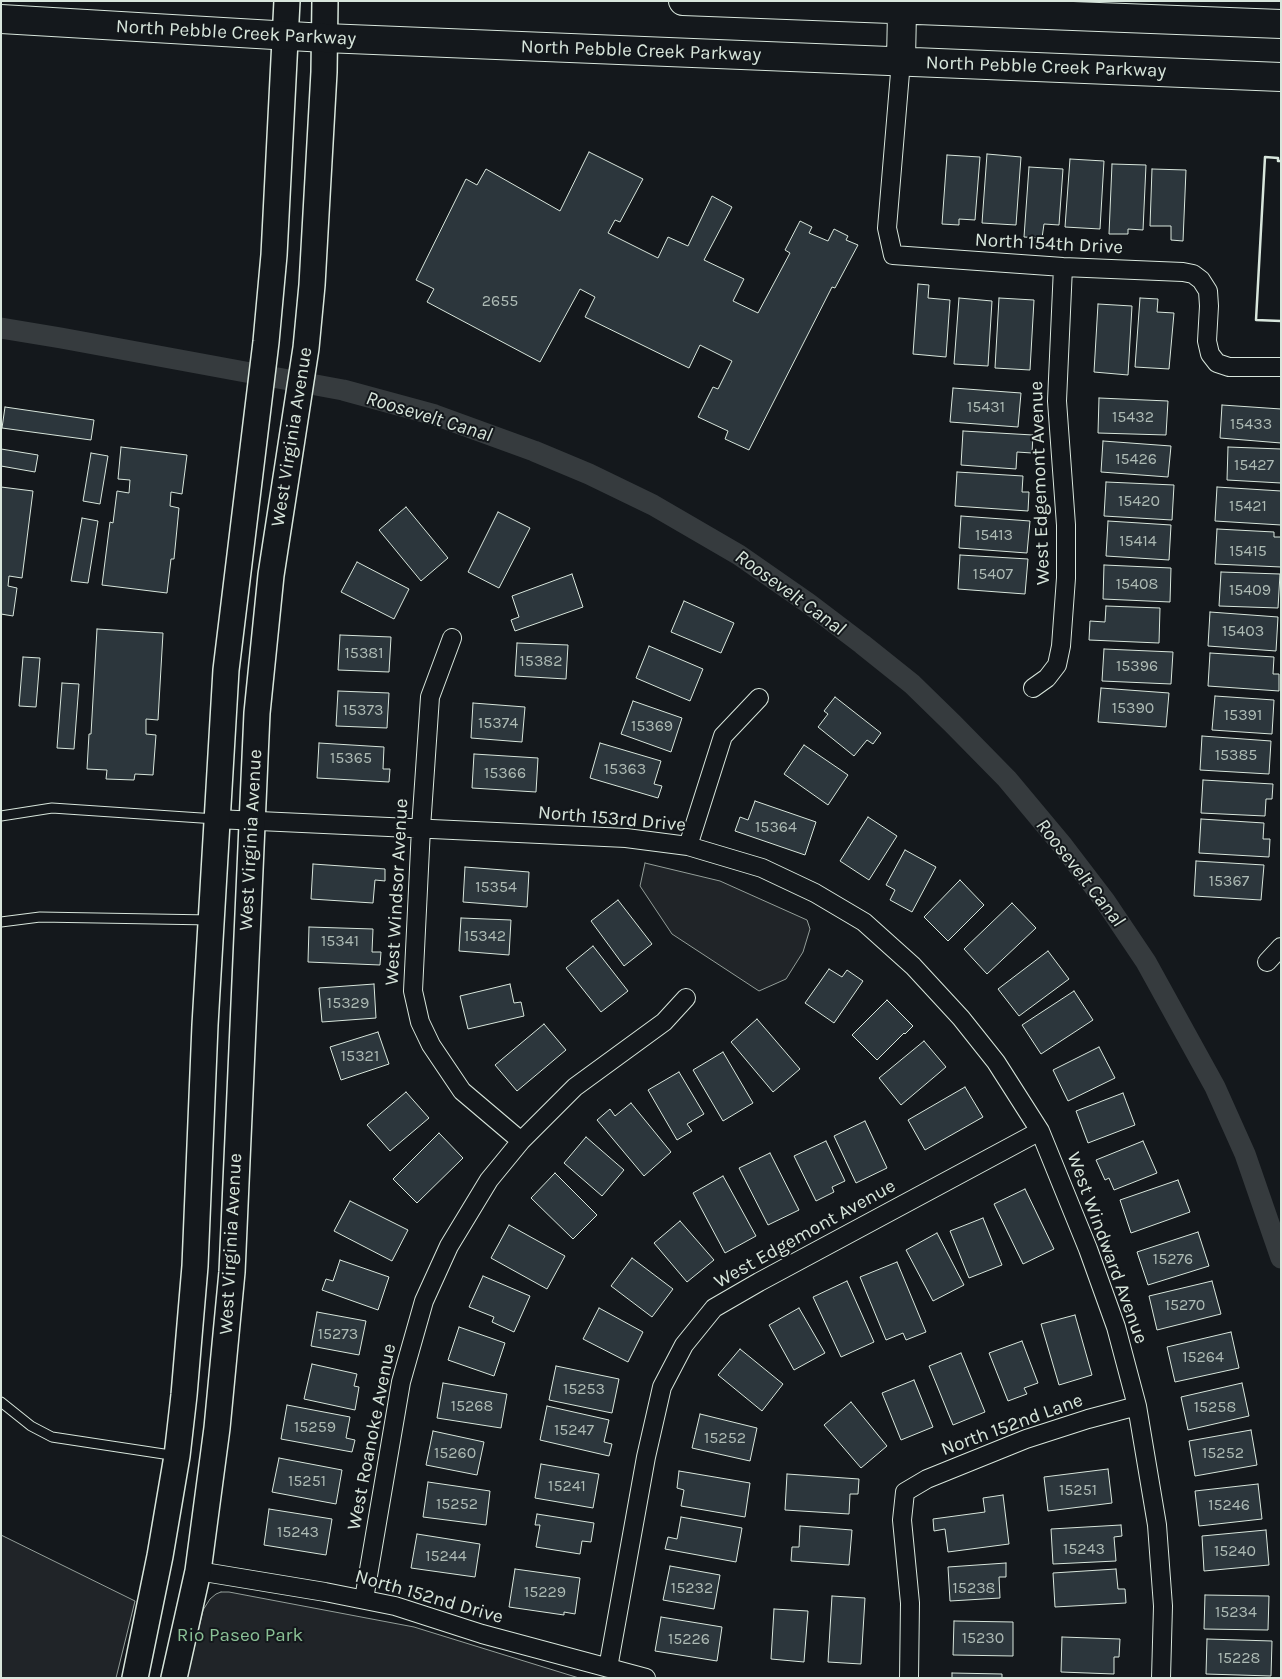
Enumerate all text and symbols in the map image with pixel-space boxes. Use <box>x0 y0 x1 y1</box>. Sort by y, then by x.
street label: North Pebble Creek Parkway <box>115 15 357 51</box>
street label: North Pebble Creek Parkway <box>520 35 762 67</box>
street label: North Pebble Creek Parkway <box>925 51 1167 83</box>
street label: North 154th Drive <box>974 229 1124 259</box>
house number: 2655 <box>482 291 518 311</box>
street label: West Virginia Avenue <box>267 345 317 529</box>
street label: West Edgemont Avenue <box>1025 381 1055 585</box>
water label: Roosevelt Canal <box>363 386 495 448</box>
house number: 15431 <box>967 397 1005 417</box>
house number: 15432 <box>1112 407 1154 427</box>
house number: 15433 <box>1230 414 1272 434</box>
house number: 15426 <box>1115 449 1157 469</box>
house number: 15427 <box>1234 455 1274 475</box>
house number: 15420 <box>1118 491 1160 511</box>
house number: 15421 <box>1229 496 1267 516</box>
house number: 15413 <box>975 525 1013 545</box>
house number: 15414 <box>1119 531 1157 551</box>
house number: 15415 <box>1229 541 1267 561</box>
water label: Roosevelt Canal <box>730 545 850 641</box>
house number: 15407 <box>973 564 1013 584</box>
house number: 15408 <box>1116 574 1158 594</box>
house number: 15409 <box>1229 580 1271 600</box>
house number: 15403 <box>1222 621 1264 641</box>
house number: 15381 <box>345 643 383 663</box>
house number: 15382 <box>520 651 562 671</box>
house number: 15396 <box>1116 656 1158 676</box>
house number: 15390 <box>1112 698 1154 718</box>
house number: 15373 <box>343 700 383 720</box>
house number: 15391 <box>1224 705 1262 725</box>
house number: 15374 <box>478 713 518 733</box>
house number: 15369 <box>631 716 673 736</box>
house number: 15385 <box>1215 745 1257 765</box>
house number: 15365 <box>330 748 372 768</box>
street label: West Virginia Avenue <box>235 749 267 931</box>
house number: 15363 <box>604 759 646 779</box>
house number: 15366 <box>484 763 526 783</box>
street label: West Windsor Avenue <box>381 798 413 986</box>
street label: North 153rd Drive <box>537 801 687 837</box>
water label: Roosevelt Canal <box>1030 814 1130 932</box>
house number: 15364 <box>755 817 797 837</box>
house number: 15367 <box>1209 871 1249 891</box>
house number: 15354 <box>475 877 517 897</box>
house number: 15342 <box>464 926 506 946</box>
house number: 15341 <box>321 931 359 951</box>
house number: 15329 <box>327 993 369 1013</box>
house number: 15321 <box>341 1046 379 1066</box>
street label: West Windward Avenue <box>1062 1149 1152 1347</box>
street label: West Virginia Avenue <box>215 1153 247 1335</box>
street label: West Edgemont Avenue <box>710 1175 900 1293</box>
house number: 15276 <box>1153 1249 1193 1269</box>
house number: 15270 <box>1165 1295 1205 1315</box>
house number: 15273 <box>318 1324 358 1344</box>
street label: West Roanoke Avenue <box>343 1342 401 1532</box>
house number: 15264 <box>1182 1347 1224 1367</box>
house number: 15253 <box>563 1379 605 1399</box>
street label: North 152nd Lane <box>938 1389 1086 1461</box>
house number: 15268 <box>451 1396 493 1416</box>
house number: 15258 <box>1194 1397 1236 1417</box>
house number: 15259 <box>294 1417 336 1437</box>
house number: 15247 <box>554 1420 594 1440</box>
house number: 15252 <box>704 1428 746 1448</box>
house number: 15260 <box>434 1443 476 1463</box>
house number: 15252 <box>1202 1443 1244 1463</box>
house number: 15251 <box>288 1471 326 1491</box>
house number: 15241 <box>548 1476 586 1496</box>
house number: 15251 <box>1059 1480 1097 1500</box>
house number: 15252 <box>436 1494 478 1514</box>
house number: 15246 <box>1208 1495 1250 1515</box>
house number: 15243 <box>277 1522 319 1542</box>
house number: 15243 <box>1063 1539 1105 1559</box>
house number: 15240 <box>1214 1541 1256 1561</box>
house number: 15244 <box>425 1546 467 1566</box>
street label: North 152nd Drive <box>352 1565 506 1629</box>
house number: 15232 <box>671 1578 713 1598</box>
house number: 15238 <box>953 1578 995 1598</box>
house number: 15229 <box>524 1582 566 1602</box>
house number: 15234 <box>1215 1602 1257 1622</box>
park label: Rio Paseo Park <box>177 1625 303 1647</box>
house number: 15230 <box>962 1628 1004 1648</box>
house number: 15226 <box>668 1629 710 1649</box>
house number: 15228 <box>1218 1648 1260 1668</box>

